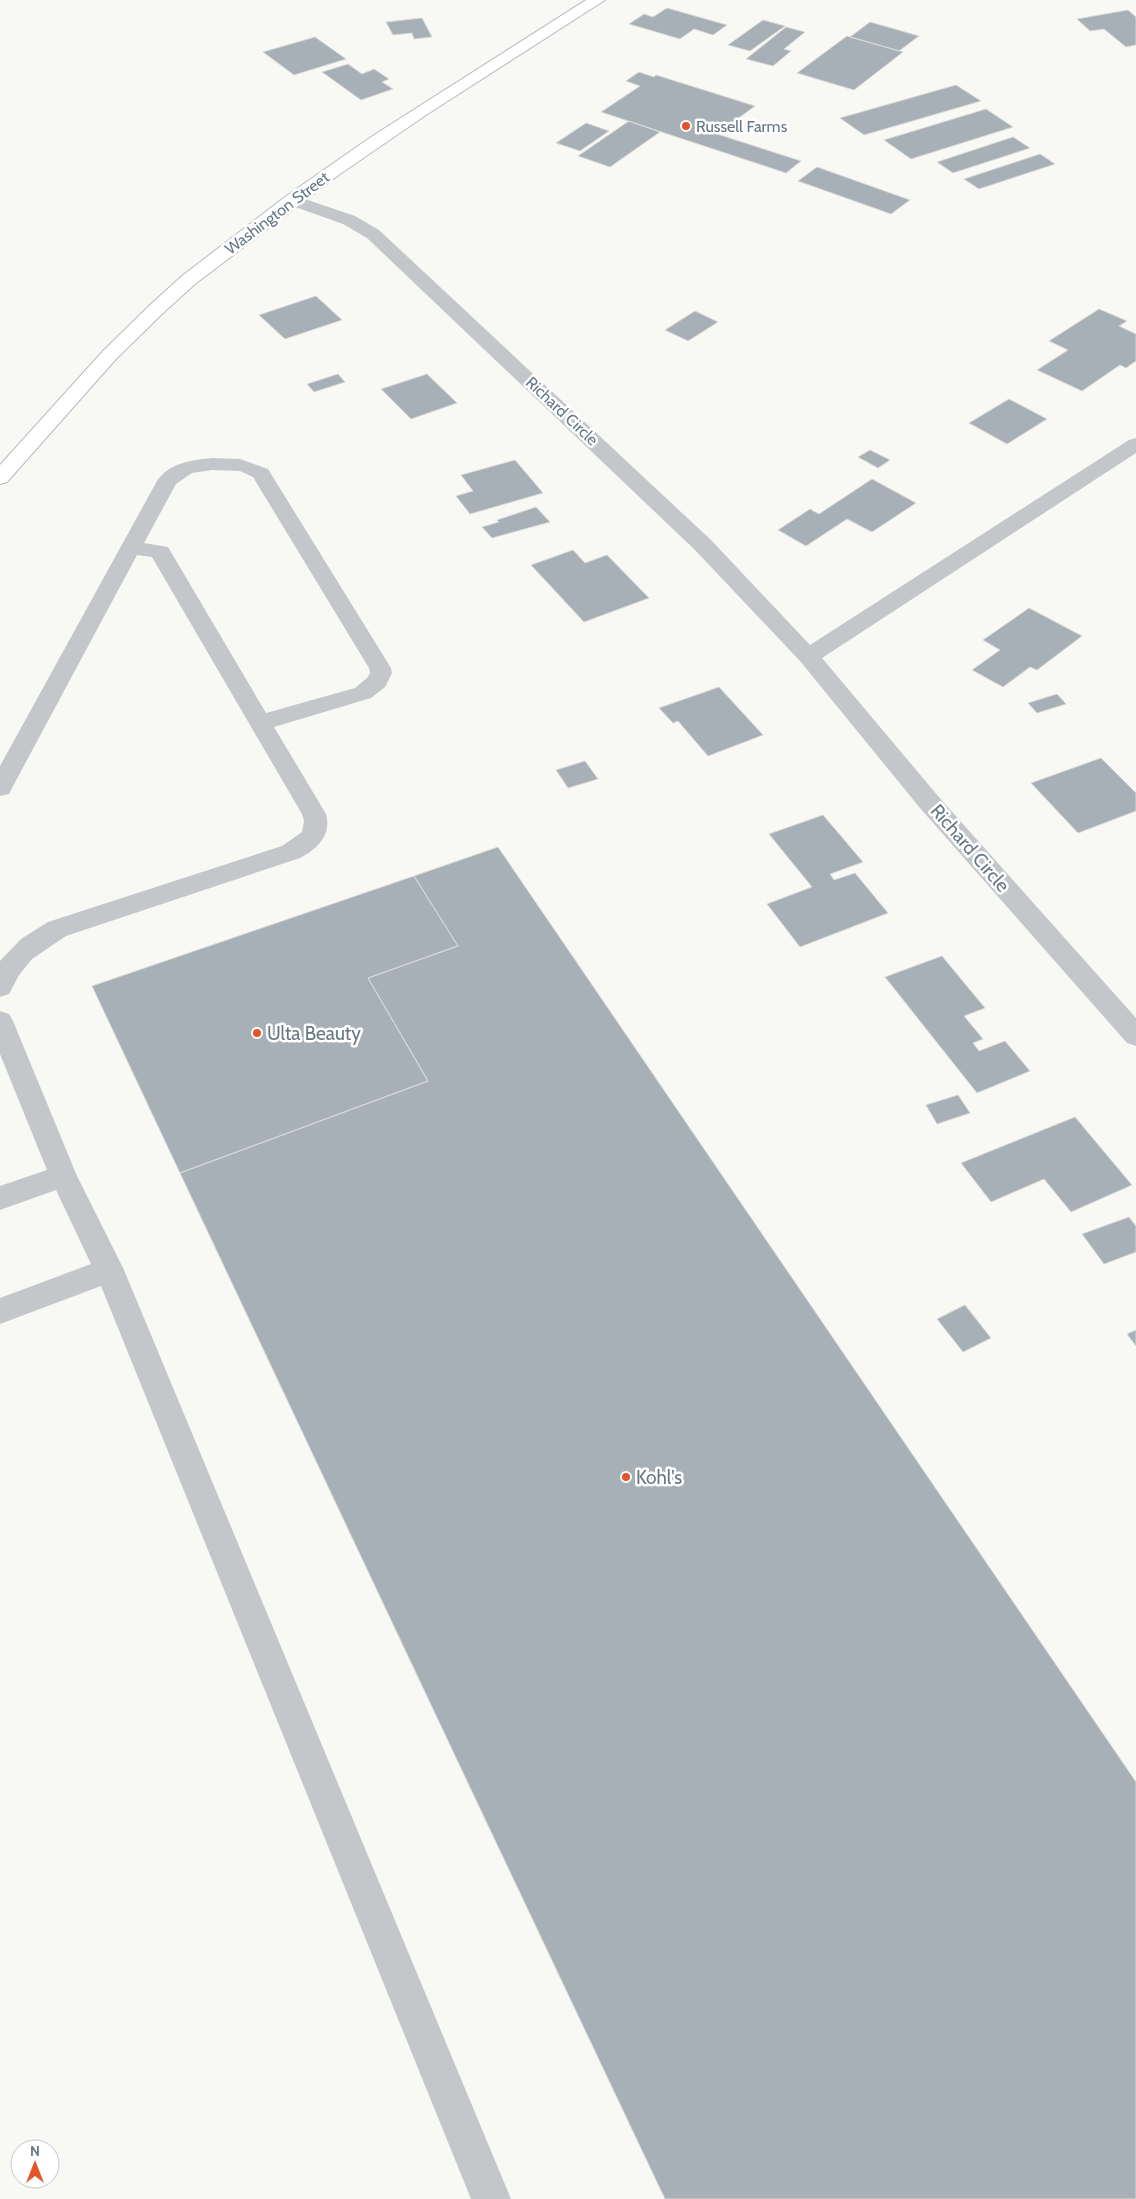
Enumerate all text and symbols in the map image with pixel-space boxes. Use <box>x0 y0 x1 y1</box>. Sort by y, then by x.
place label: Russell Farms <box>696 117 788 136</box>
marker: Russell Farms <box>680 120 692 132</box>
street label: Washington Street <box>221 167 333 258</box>
street label: Richard Circle <box>522 373 602 449</box>
street label: Richard Circle <box>926 799 1015 897</box>
place label: Ulta Beauty <box>267 1022 361 1045</box>
marker: Ulta Beauty <box>251 1027 263 1039</box>
place label: Kohl's <box>636 1466 682 1489</box>
marker: Kohl's <box>620 1471 632 1483</box>
north arrow <box>10 2139 60 2189</box>
text: N <box>30 2142 40 2160</box>

